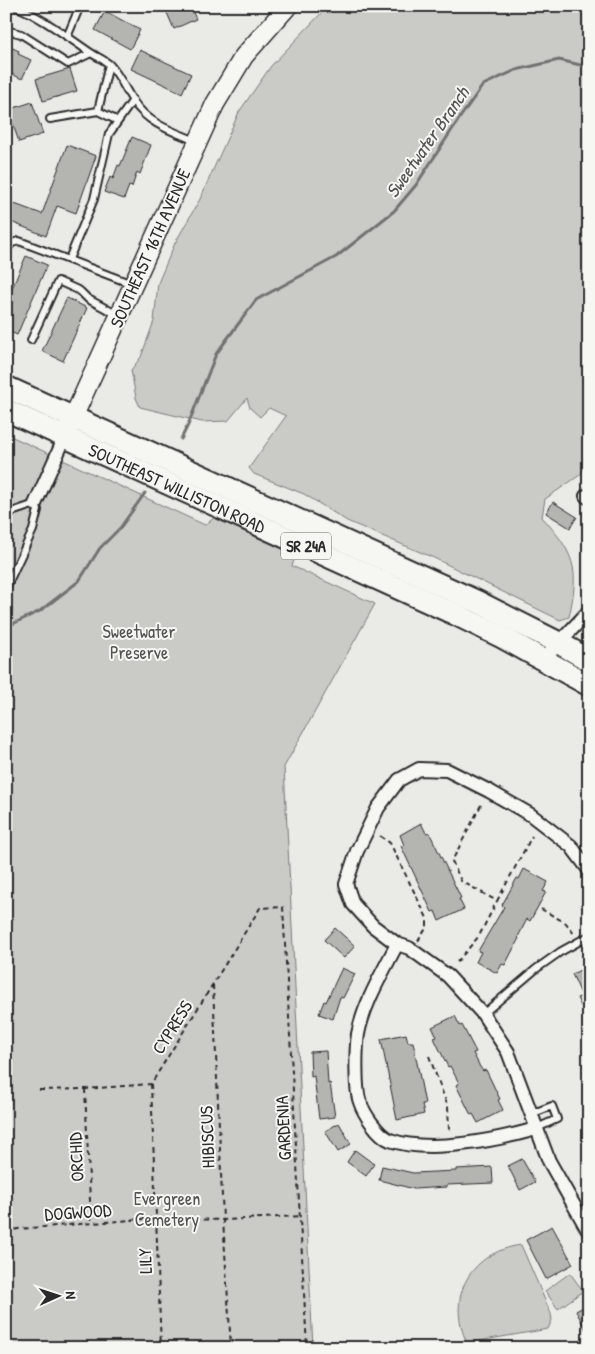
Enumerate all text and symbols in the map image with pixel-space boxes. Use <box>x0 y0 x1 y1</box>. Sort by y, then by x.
water label: Sweetwater Branch <box>379 80 476 203</box>
street label: SOUTHEAST 16TH AVENUE <box>104 165 196 331</box>
street label: SOUTHEAST WILLISTON ROAD <box>85 437 270 539</box>
road number: SR 24A <box>281 532 331 560</box>
park label: Sweetwater Preserve <box>103 619 175 665</box>
street label: CYPRESS <box>146 995 198 1059</box>
street label: GARDENIA <box>269 1095 297 1161</box>
street label: HIBISCUS <box>193 1105 221 1169</box>
street label: ORCHID <box>62 1131 90 1182</box>
park label: Evergreen Cemetery <box>134 1186 200 1232</box>
street label: DOGWOOD <box>44 1197 113 1227</box>
street label: LILY <box>132 1248 158 1274</box>
north arrow <box>32 1272 82 1322</box>
text: N <box>62 1291 81 1300</box>

